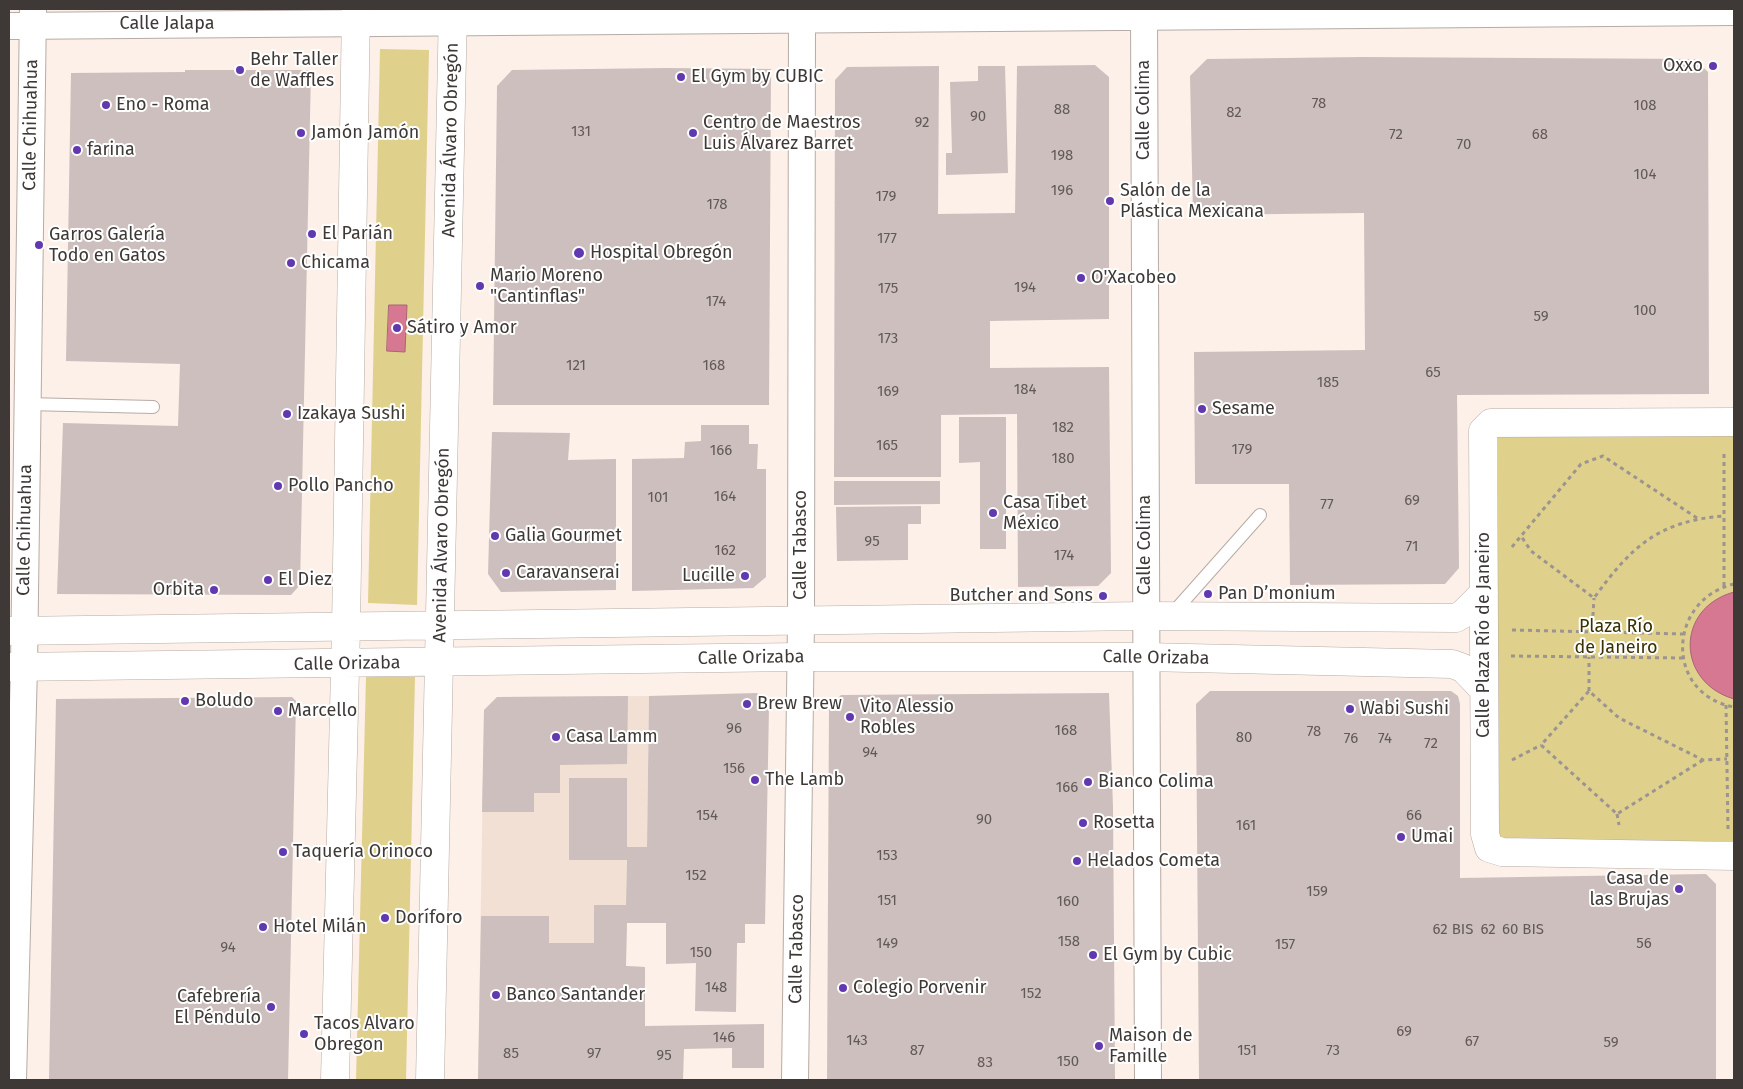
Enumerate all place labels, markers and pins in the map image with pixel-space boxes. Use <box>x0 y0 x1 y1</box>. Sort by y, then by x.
place label: Behr Taller de Waffles <box>250 49 338 92</box>
place label: Oxxo <box>1663 55 1703 77</box>
marker: Oxxo <box>1707 60 1719 72</box>
marker: Behr Taller de Waffles <box>234 64 246 76</box>
place label: El Gym by CUBIC <box>691 66 823 88</box>
marker: El Gym by CUBIC <box>675 71 687 83</box>
place label: Eno - Roma <box>116 94 210 116</box>
marker: Eno - Roma <box>100 99 112 111</box>
place label: Centro de Maestros Luis Álvarez Barret <box>703 112 860 154</box>
place label: Jamón Jamón <box>311 122 419 144</box>
marker: Jamón Jamón <box>295 127 307 139</box>
marker: Centro de Maestros Luis Álvarez Barret <box>687 127 699 139</box>
place label: farina <box>87 139 135 161</box>
marker: farina <box>71 144 83 156</box>
place label: Salón de la Plástica Mexicana <box>1120 180 1264 222</box>
marker: Salón de la Plástica Mexicana <box>1104 195 1116 207</box>
place label: El Parián <box>322 223 393 245</box>
place label: Garros Galería Todo en Gatos <box>49 224 165 266</box>
marker: El Parián <box>306 228 318 240</box>
marker: Garros Galería Todo en Gatos <box>33 239 45 251</box>
place label: Hospital Obregón <box>590 242 732 264</box>
marker: Hospital Obregón <box>572 246 586 260</box>
place label: Chicama <box>301 252 370 274</box>
marker: Chicama <box>285 257 297 269</box>
place label: Mario Moreno "Cantinflas" <box>490 265 603 308</box>
place label: O'Xacobeo <box>1091 267 1177 289</box>
marker: O'Xacobeo <box>1075 272 1087 284</box>
marker: Mario Moreno "Cantinflas" <box>474 280 486 292</box>
place label: Sátiro y Amor <box>407 317 517 339</box>
marker: Sátiro y Amor <box>391 322 403 334</box>
place label: Sesame <box>1212 398 1275 420</box>
place label: Izakaya Sushi <box>297 403 406 425</box>
marker: Sesame <box>1196 403 1208 415</box>
marker: Izakaya Sushi <box>281 408 293 420</box>
place label: Pollo Pancho <box>288 475 394 497</box>
marker: Pollo Pancho <box>272 480 284 492</box>
place label: Casa Tibet México <box>1003 492 1087 534</box>
marker: Casa Tibet México <box>987 507 999 519</box>
place label: Galia Gourmet <box>505 525 622 547</box>
marker: Galia Gourmet <box>489 530 501 542</box>
place label: Caravanserai <box>516 562 620 584</box>
place label: Lucille <box>682 565 735 587</box>
marker: Caravanserai <box>500 567 512 579</box>
place label: El Diez <box>278 569 332 591</box>
marker: Lucille <box>739 570 751 582</box>
marker: El Diez <box>262 574 274 586</box>
place label: Orbita <box>153 579 204 601</box>
place label: Pan D’monium <box>1218 583 1336 605</box>
marker: Orbita <box>208 584 220 596</box>
place label: Butcher and Sons <box>950 585 1093 607</box>
marker: Pan D’monium <box>1202 588 1214 600</box>
marker: Butcher and Sons <box>1097 590 1109 602</box>
place label: Boludo <box>195 690 253 712</box>
place label: Brew Brew <box>757 693 842 715</box>
marker: Boludo <box>179 695 191 707</box>
place label: Vito Alessio Robles <box>860 696 954 739</box>
marker: Brew Brew <box>741 698 753 710</box>
place label: Wabi Sushi <box>1360 698 1449 720</box>
place label: Marcello <box>288 700 357 722</box>
marker: Wabi Sushi <box>1344 703 1356 715</box>
marker: Marcello <box>272 705 284 717</box>
marker: Vito Alessio Robles <box>844 711 856 723</box>
place label: Casa Lamm <box>566 726 658 748</box>
marker: Casa Lamm <box>550 731 562 743</box>
place label: The Lamb <box>765 769 844 791</box>
place label: Bianco Colima <box>1098 771 1214 793</box>
marker: The Lamb <box>749 774 761 786</box>
marker: Bianco Colima <box>1082 776 1094 788</box>
place label: Rosetta <box>1093 812 1155 834</box>
marker: Rosetta <box>1077 817 1089 829</box>
place label: Umai <box>1411 826 1453 848</box>
marker: Umai <box>1395 831 1407 843</box>
place label: Taquería Orinoco <box>293 841 433 863</box>
marker: Taquería Orinoco <box>277 846 289 858</box>
place label: Helados Cometa <box>1087 850 1220 872</box>
marker: Helados Cometa <box>1071 855 1083 867</box>
place label: Casa de las Brujas <box>1590 868 1669 911</box>
marker: Casa de las Brujas <box>1673 883 1685 895</box>
place label: Doríforo <box>395 907 462 929</box>
marker: Doríforo <box>379 912 391 924</box>
place label: Hotel Milán <box>273 916 366 938</box>
marker: Hotel Milán <box>257 921 269 933</box>
place label: El Gym by Cubic <box>1103 944 1232 966</box>
marker: El Gym by Cubic <box>1087 949 1099 961</box>
place label: Colegio Porvenir <box>853 977 986 999</box>
marker: Colegio Porvenir <box>837 982 849 994</box>
place label: Banco Santander <box>506 984 645 1006</box>
place label: Cafebrería El Péndulo <box>174 986 261 1028</box>
marker: Banco Santander <box>490 989 502 1001</box>
marker: Cafebrería El Péndulo <box>265 1001 277 1013</box>
place label: Tacos Alvaro Obregon <box>314 1013 415 1056</box>
place label: Maison de Famille <box>1109 1025 1193 1068</box>
marker: Tacos Alvaro Obregon <box>298 1028 310 1040</box>
marker: Maison de Famille <box>1093 1040 1105 1052</box>

